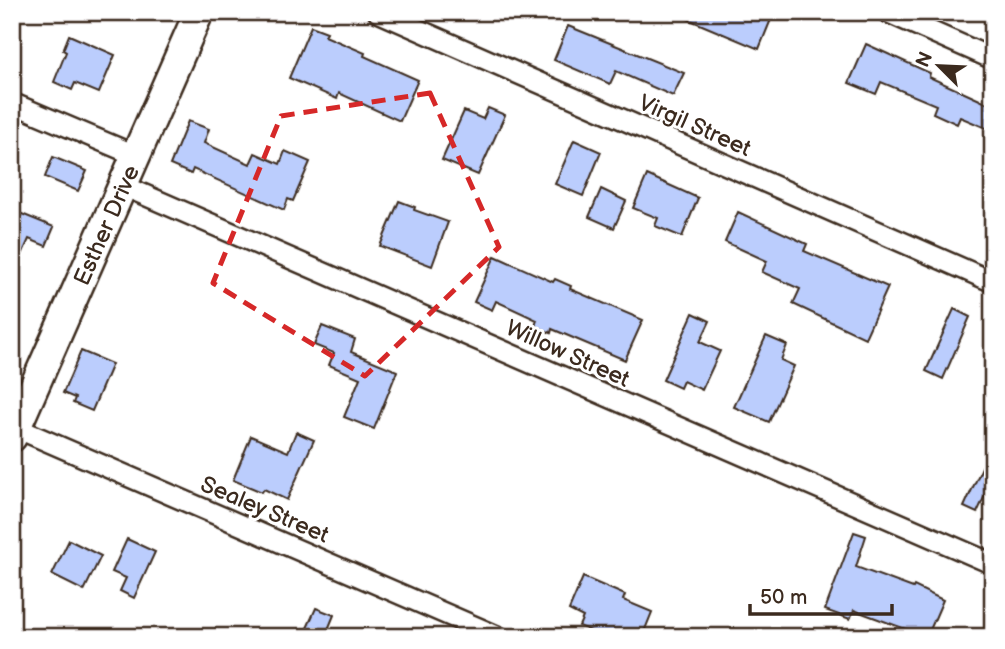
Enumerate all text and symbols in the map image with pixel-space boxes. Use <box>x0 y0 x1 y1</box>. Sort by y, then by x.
north arrow <box>904 32 974 102</box>
text: N <box>911 48 938 71</box>
street label: Virgil Street <box>634 89 755 163</box>
street label: Esther Drive <box>68 161 146 290</box>
street label: Willow Street <box>501 314 634 394</box>
street label: Sealey Street <box>196 470 333 550</box>
scale bar <box>750 572 891 616</box>
text: 50 m <box>760 585 807 610</box>

